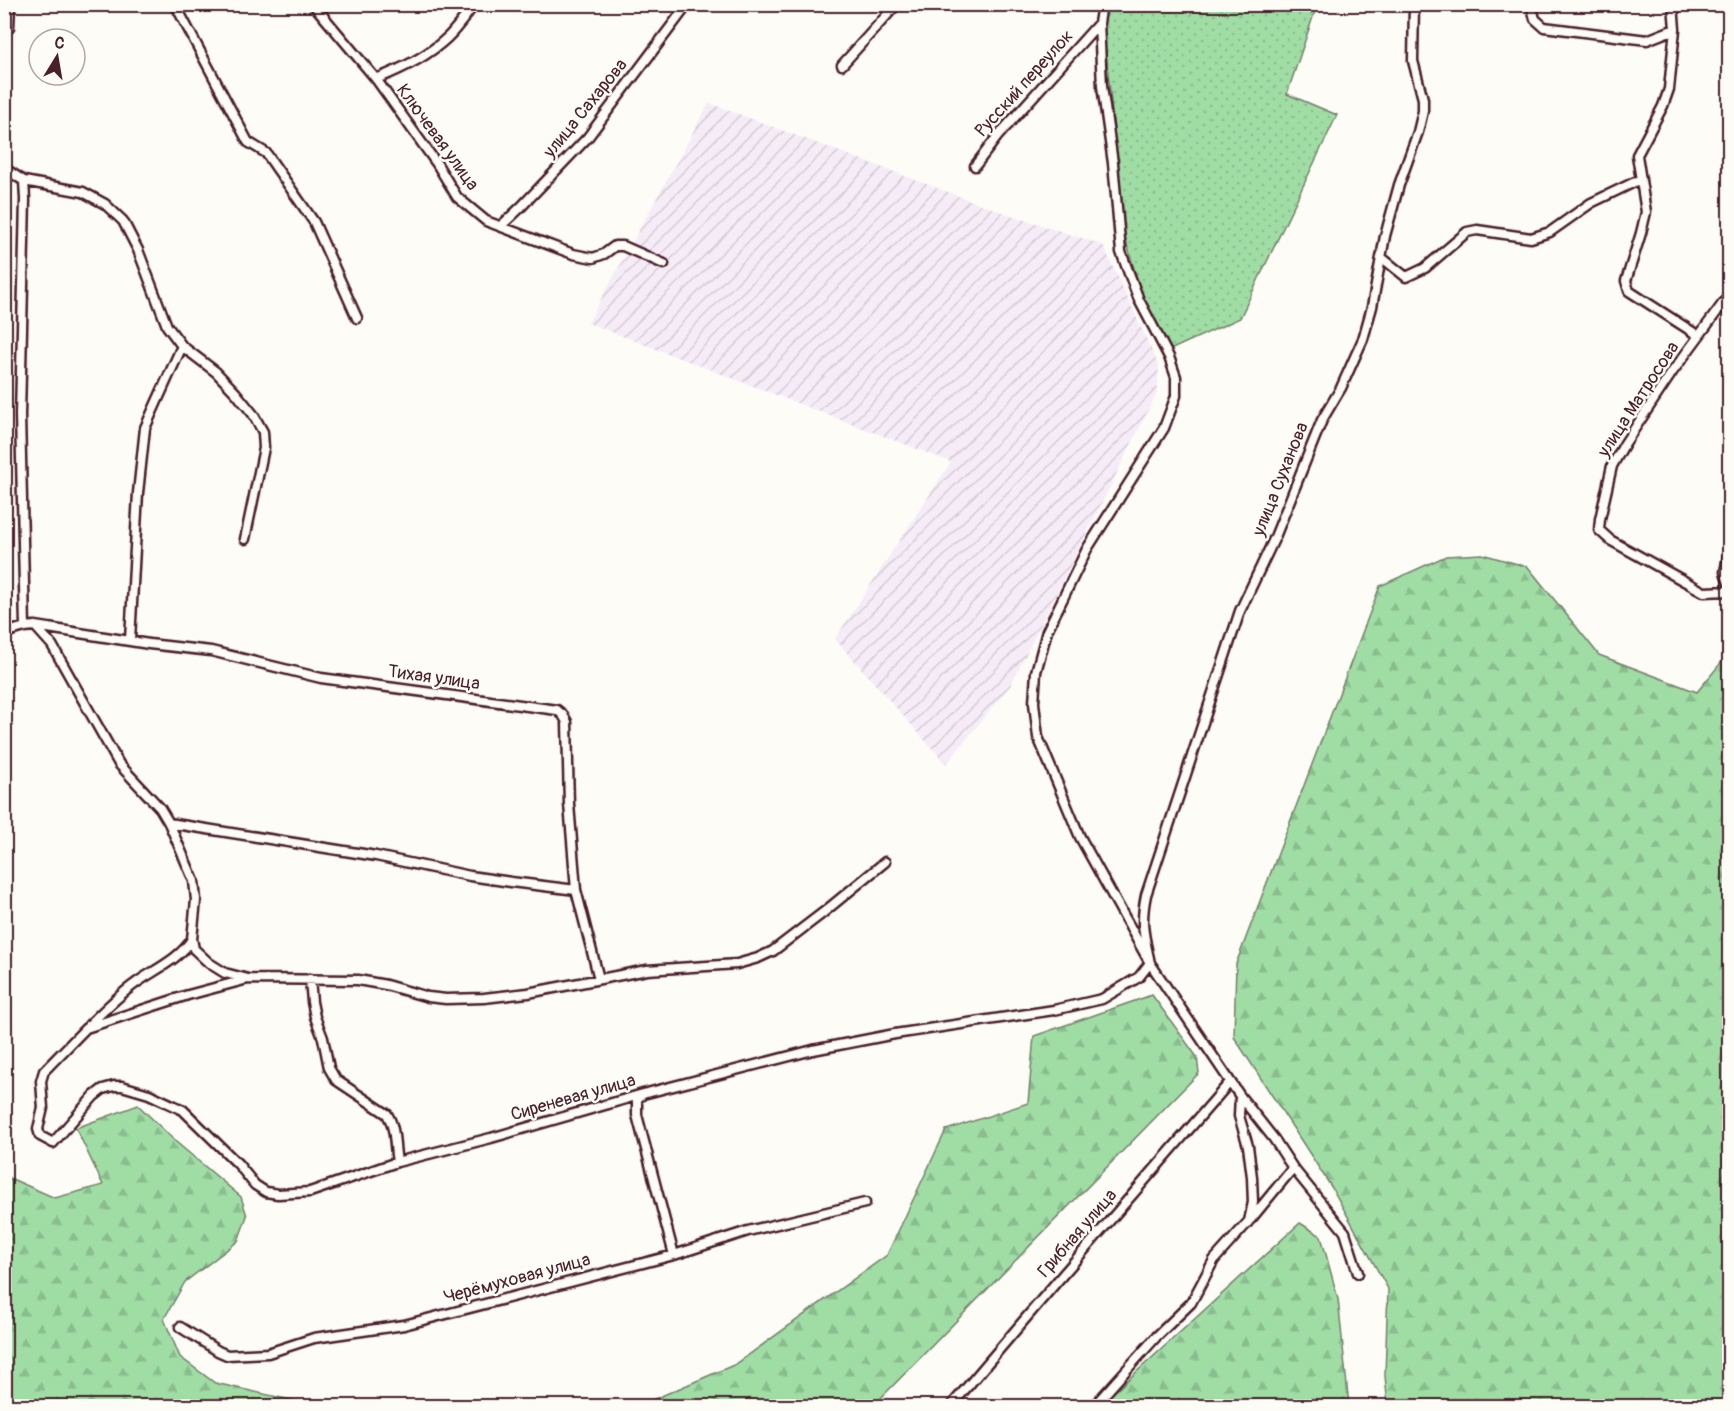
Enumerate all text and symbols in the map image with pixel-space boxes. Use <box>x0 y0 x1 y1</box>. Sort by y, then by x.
street label: Русский переулок <box>970 25 1079 142</box>
north arrow <box>27 27 87 87</box>
text: С <box>53 32 67 54</box>
street label: улица Сахарова <box>538 54 632 163</box>
street label: Ключевая улица <box>391 79 484 195</box>
street label: улица Матросова <box>1592 337 1684 462</box>
street label: улица Суханова <box>1247 419 1314 540</box>
street label: Тихая улица <box>386 660 481 695</box>
street label: Сиреневая улица <box>508 1069 638 1126</box>
street label: Грибная улица <box>1033 1184 1122 1282</box>
street label: Черёмуховая улица <box>441 1248 593 1309</box>

